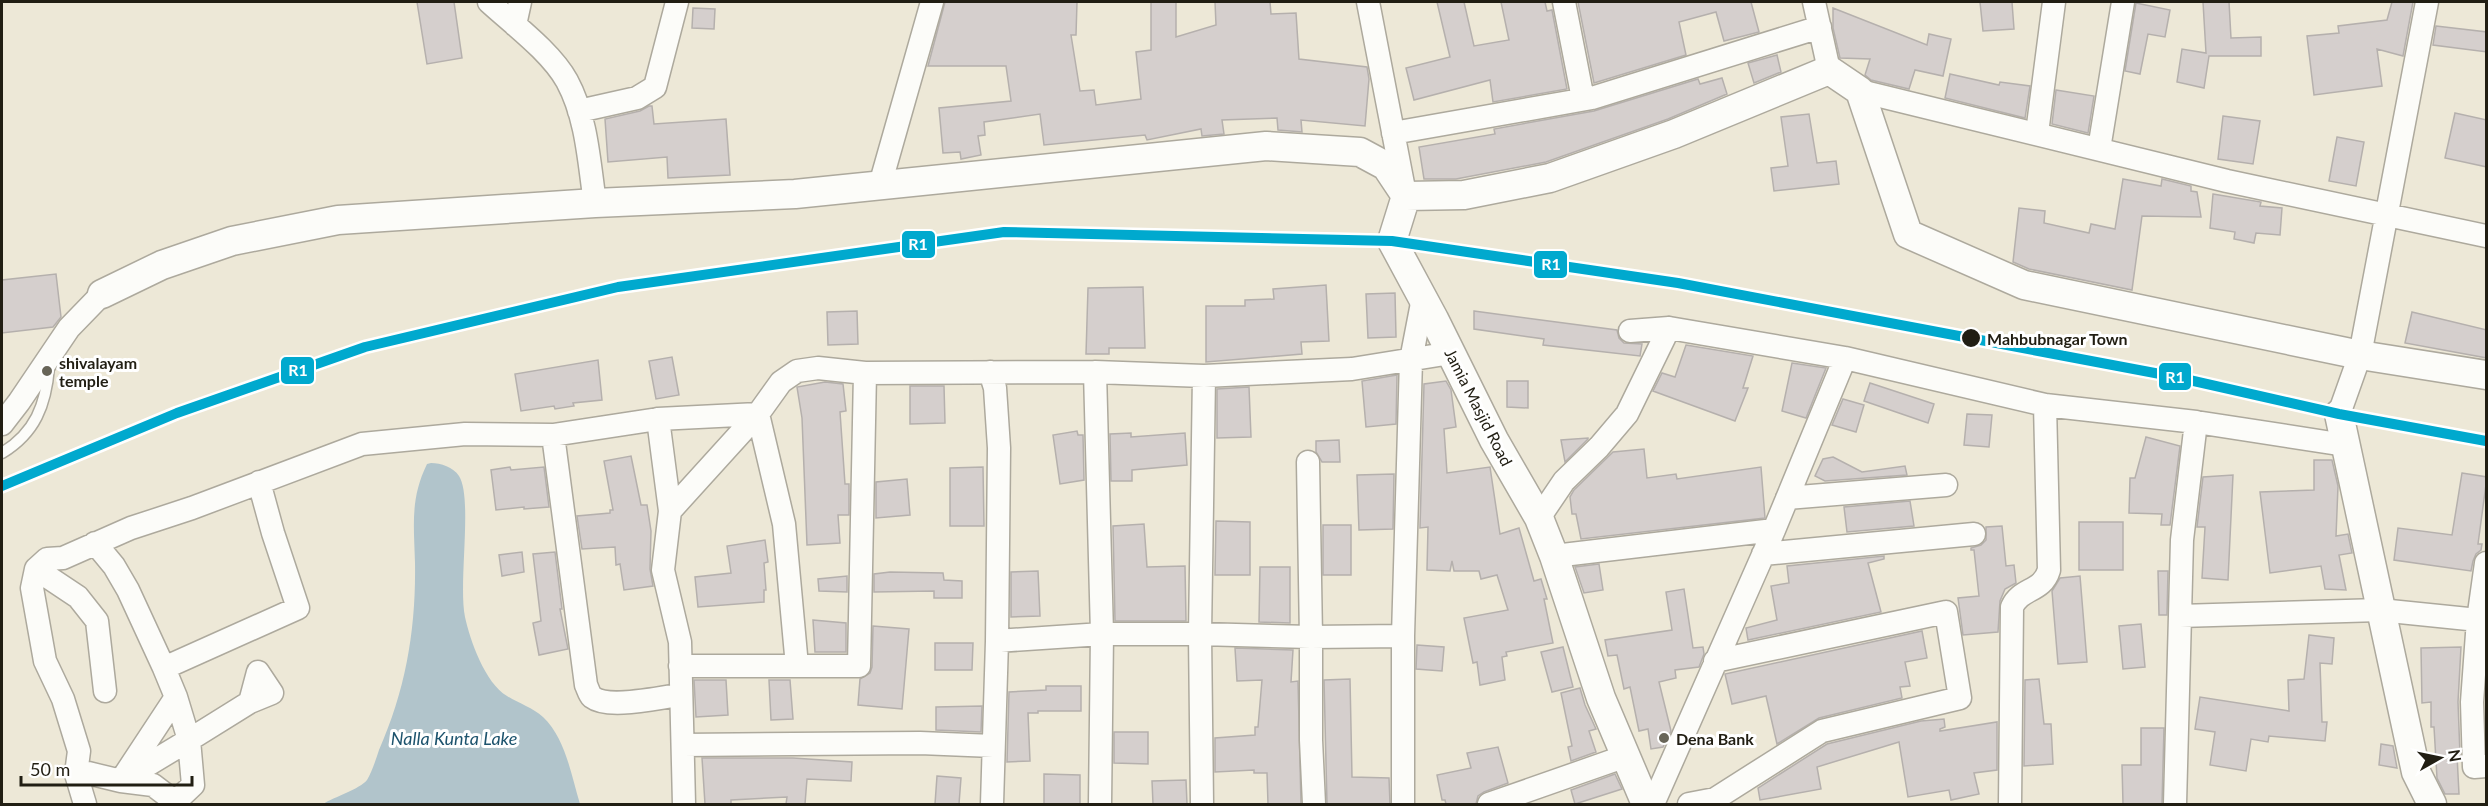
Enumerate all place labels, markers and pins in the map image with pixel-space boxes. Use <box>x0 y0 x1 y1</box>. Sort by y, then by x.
marker: Mahbubnagar Town <box>1960 327 1982 349</box>
place label: Mahbubnagar Town <box>1987 329 2128 348</box>
place label: shivalayam temple <box>59 353 137 390</box>
marker: shivalayam temple <box>40 364 54 378</box>
place label: Dena Bank <box>1676 729 1754 748</box>
marker: Dena Bank <box>1657 731 1671 745</box>

